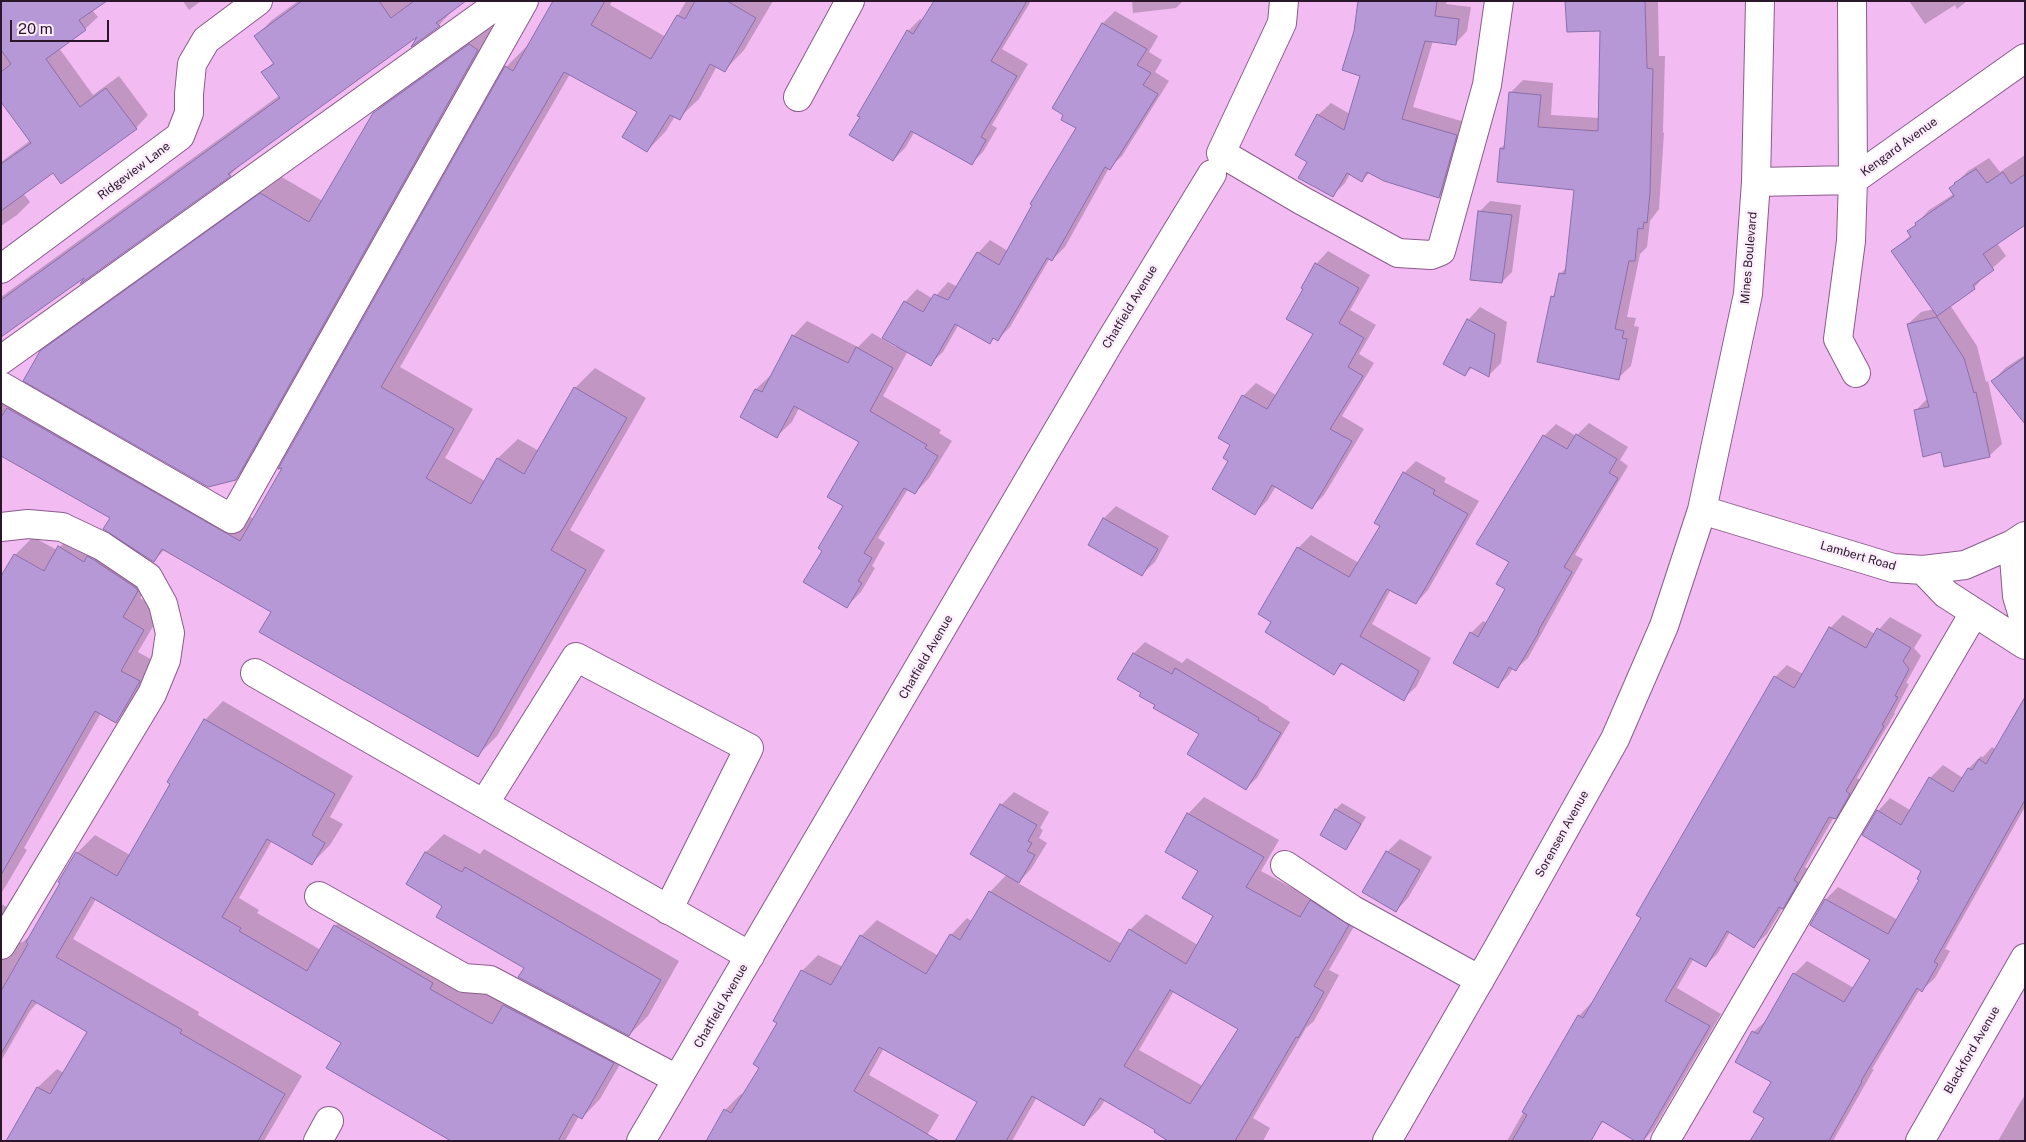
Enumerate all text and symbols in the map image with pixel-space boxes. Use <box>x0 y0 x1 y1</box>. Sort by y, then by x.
scale bar <box>12 10 111 42</box>
text: 20 m <box>18 20 53 37</box>
street label: Kengard Avenue <box>1858 114 1940 180</box>
street label: Ridgeview Lane <box>95 139 173 203</box>
street label: Mines Boulevard <box>1738 211 1760 305</box>
street label: Chatfield Avenue <box>1099 263 1161 351</box>
street label: Lambert Road <box>1818 538 1898 574</box>
street label: Chatfield Avenue <box>896 612 956 702</box>
street label: Sorensen Avenue <box>1532 788 1592 880</box>
street label: Chatfield Avenue <box>691 961 751 1051</box>
street label: Blackford Avenue <box>1941 1004 2003 1096</box>

